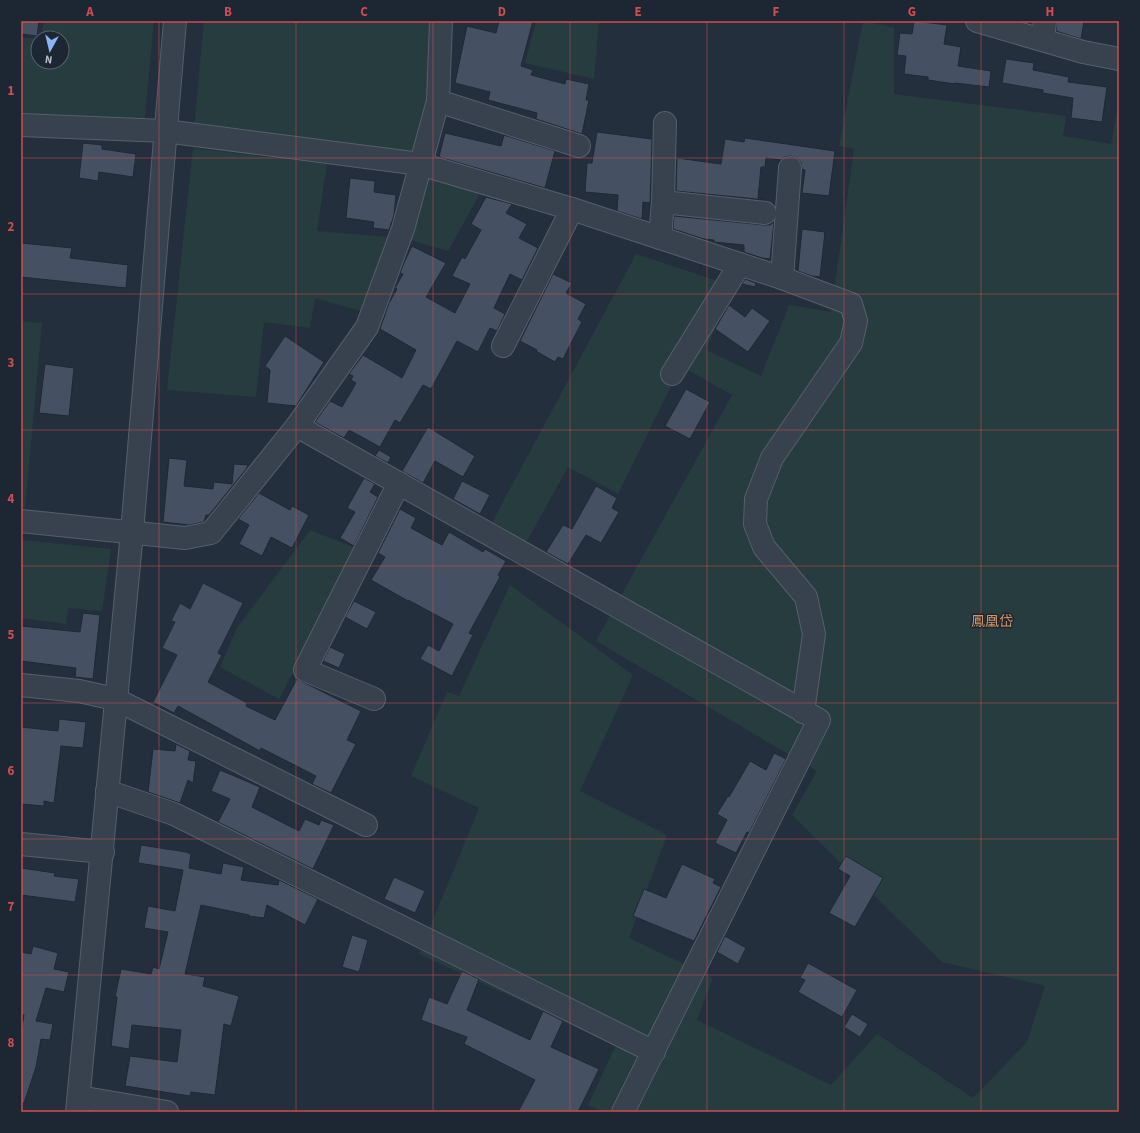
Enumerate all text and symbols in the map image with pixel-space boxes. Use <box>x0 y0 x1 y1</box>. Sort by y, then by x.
text: A <box>85 3 94 21</box>
text: B <box>224 3 232 21</box>
text: C <box>360 3 368 21</box>
text: D <box>498 3 506 21</box>
text: E <box>634 3 642 21</box>
text: F <box>773 3 780 21</box>
text: G <box>908 3 916 21</box>
text: H <box>1046 3 1054 21</box>
north arrow <box>30 30 70 70</box>
text: N <box>44 51 53 67</box>
text: 1 <box>8 82 15 100</box>
text: 2 <box>8 218 15 236</box>
text: 3 <box>8 354 15 372</box>
text: 4 <box>8 490 15 508</box>
district label: 鳳凰岱 <box>971 612 1013 632</box>
text: 5 <box>8 626 15 644</box>
text: 6 <box>8 762 15 780</box>
text: 7 <box>8 898 15 916</box>
text: 8 <box>8 1034 15 1052</box>

